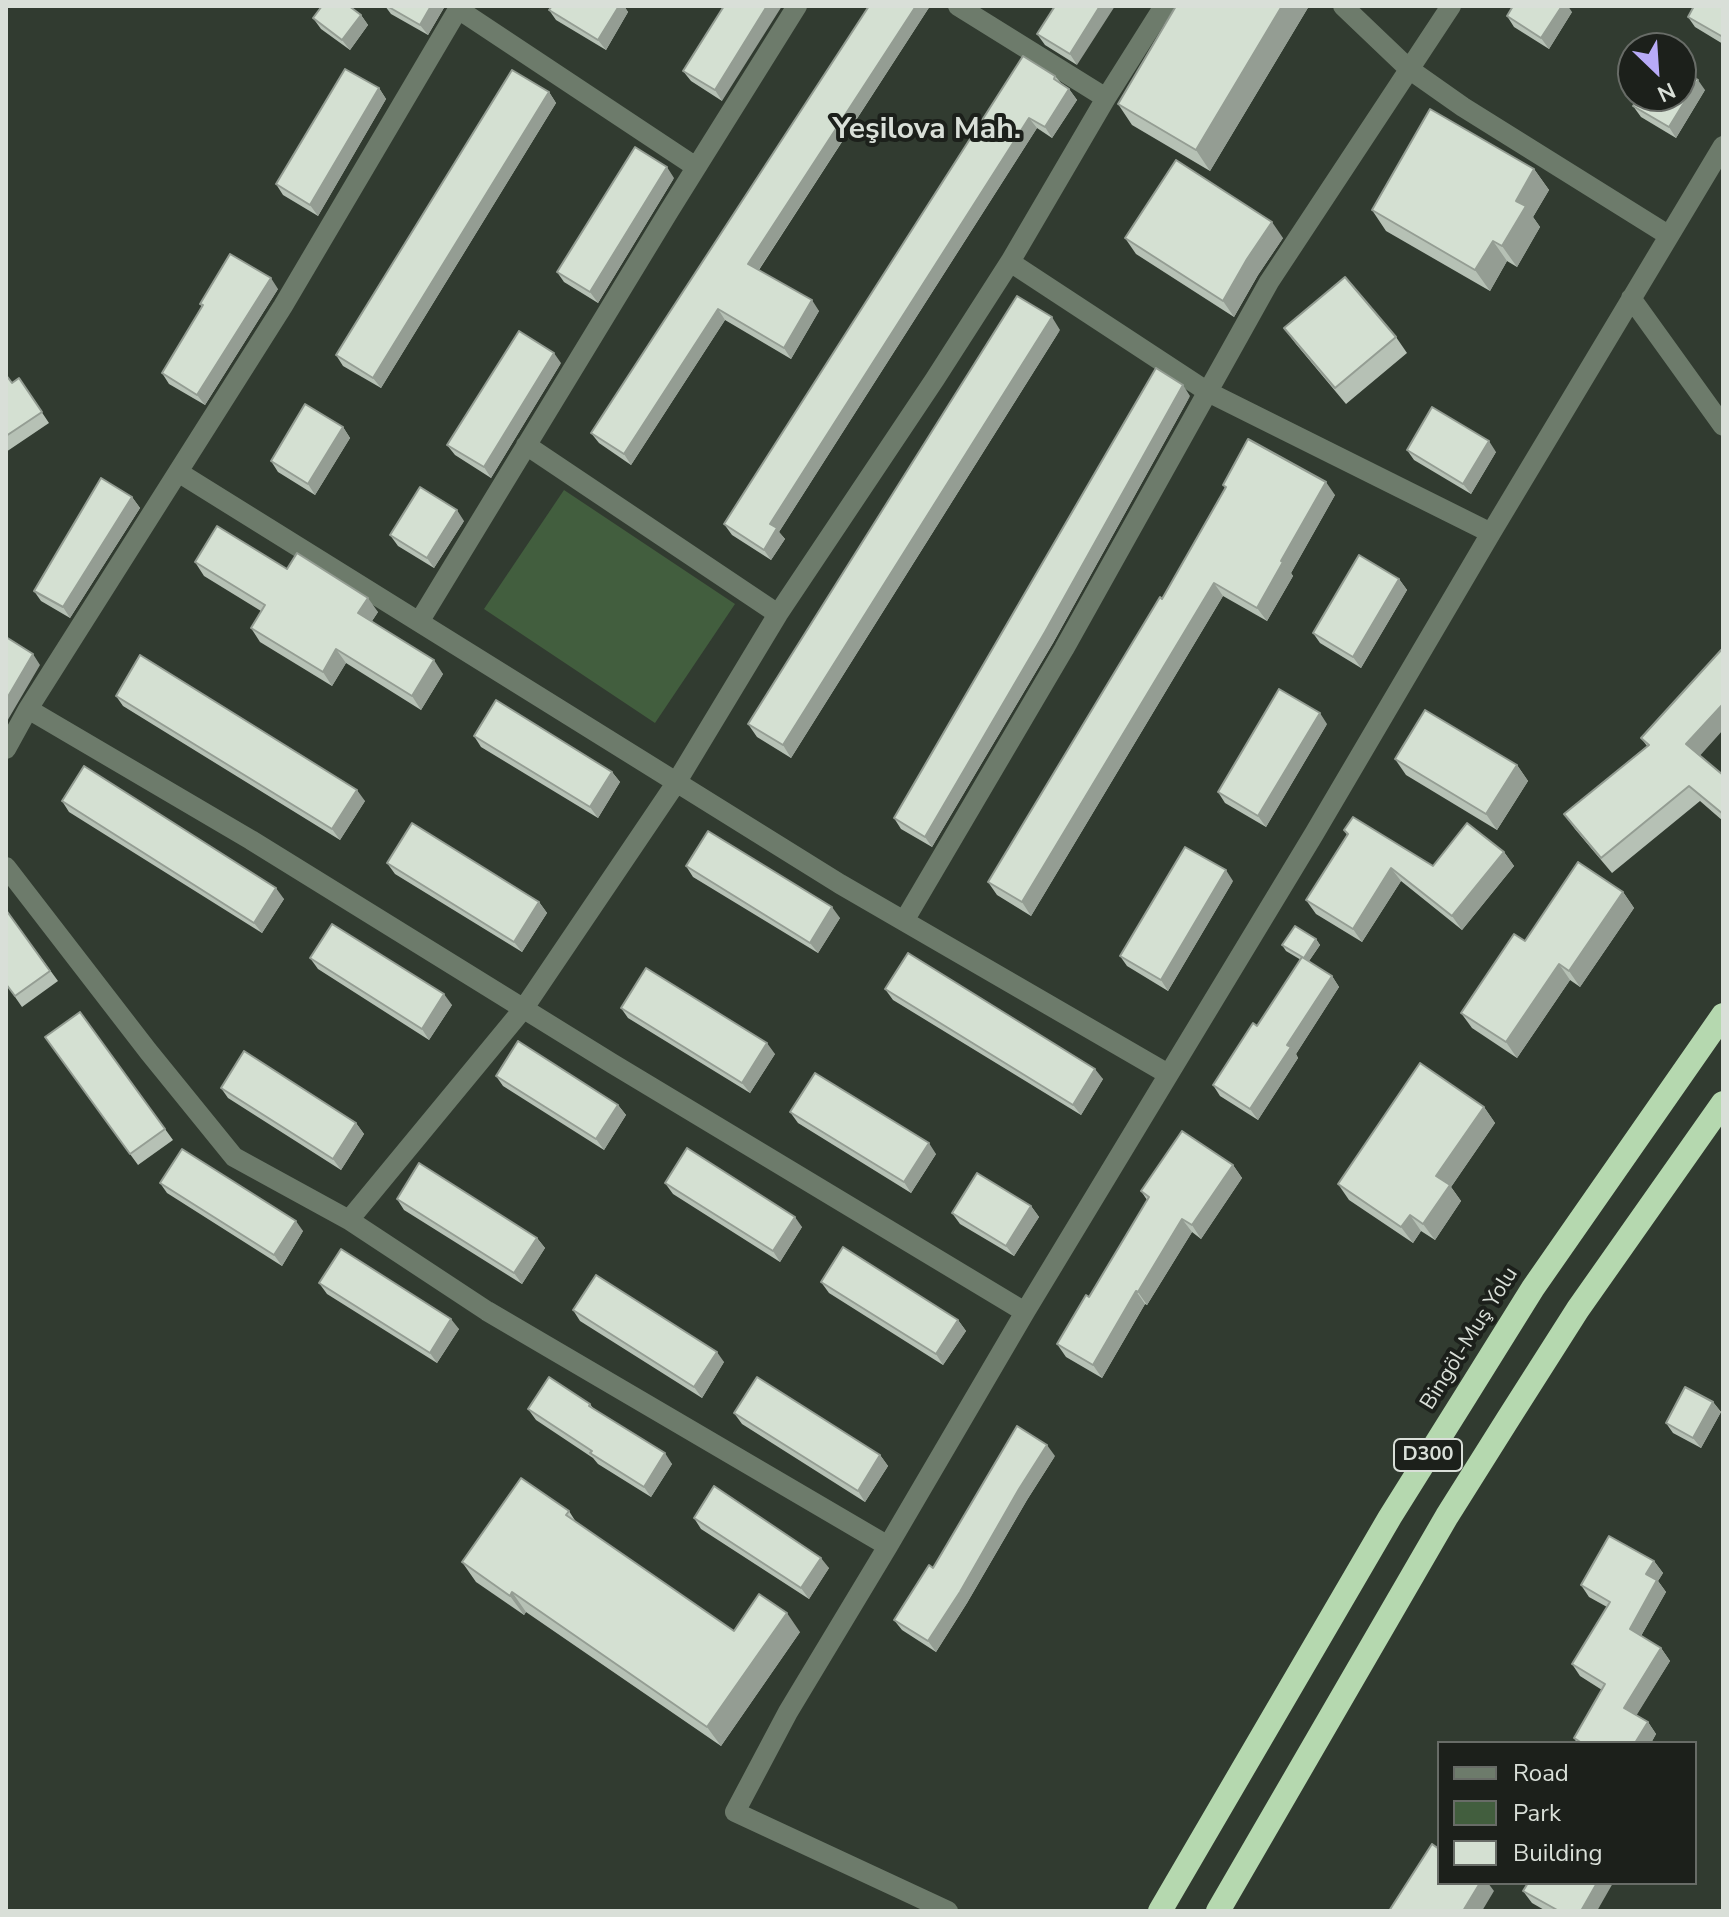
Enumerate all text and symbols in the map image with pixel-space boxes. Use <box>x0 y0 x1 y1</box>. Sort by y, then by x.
north arrow <box>1617 32 1697 112</box>
text: N <box>1652 75 1680 109</box>
district label: Yeşilova Mah. <box>833 113 1021 149</box>
street label: Bingöl-Muş Yolu <box>1416 1263 1524 1415</box>
road number: D300 <box>1394 1439 1462 1471</box>
legend <box>1437 1741 1697 1885</box>
text: Road <box>1513 1757 1569 1789</box>
text: Park <box>1513 1797 1561 1829</box>
text: Building <box>1513 1837 1603 1869</box>

